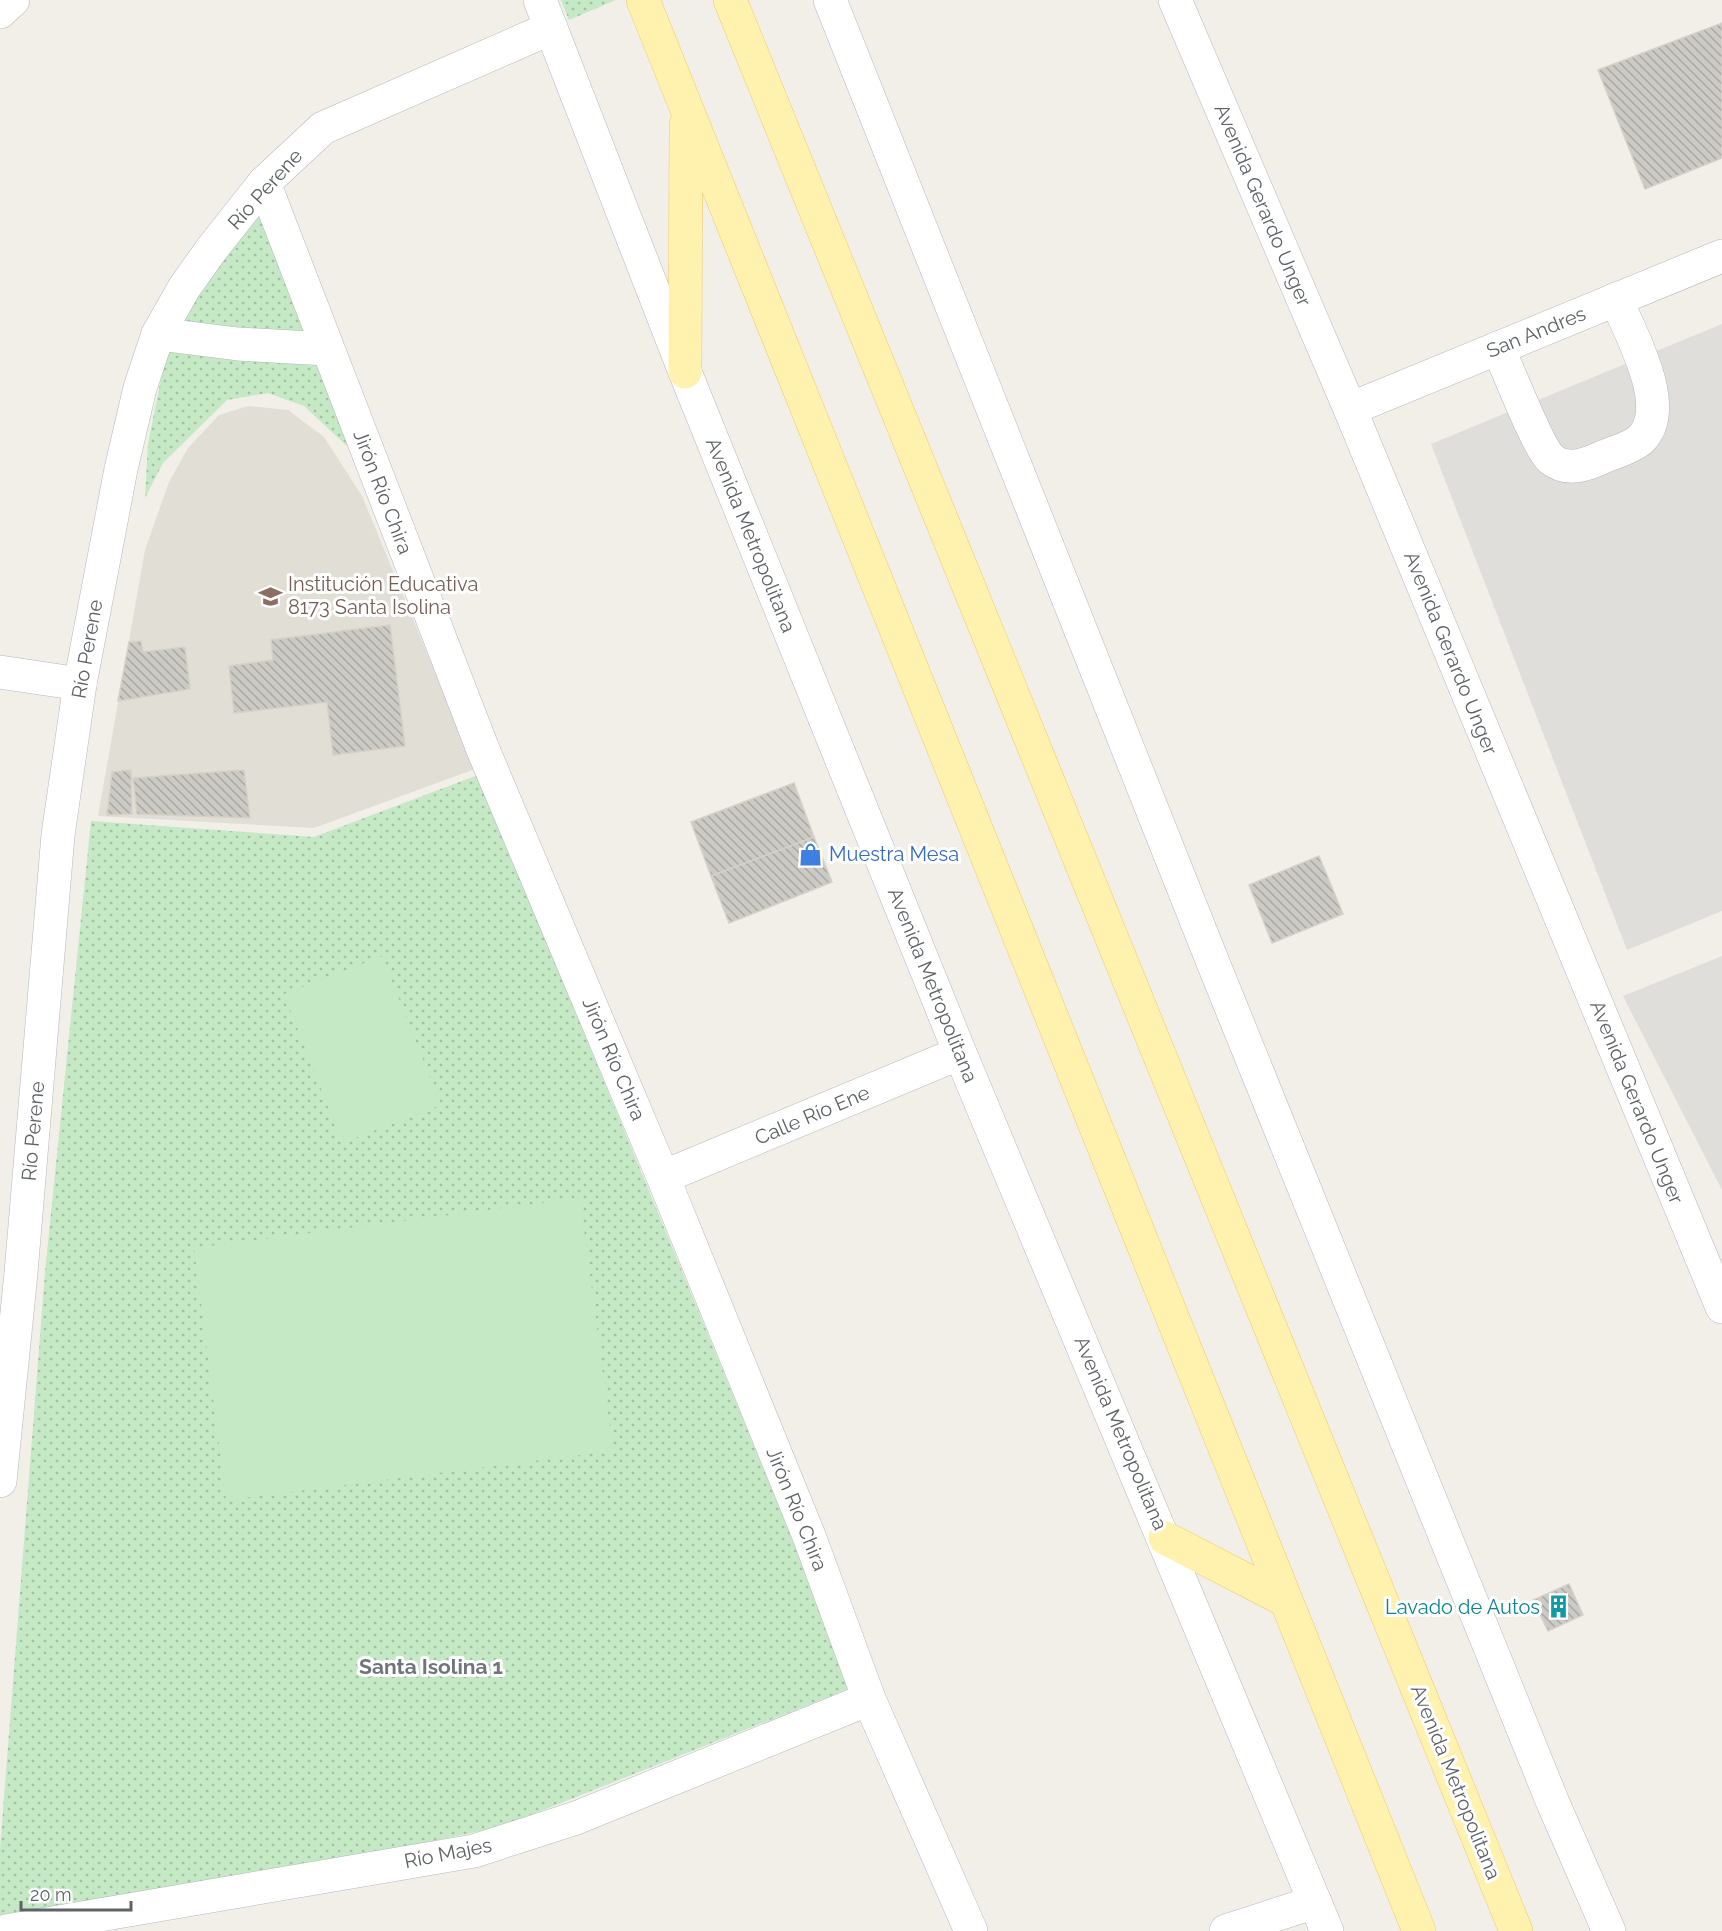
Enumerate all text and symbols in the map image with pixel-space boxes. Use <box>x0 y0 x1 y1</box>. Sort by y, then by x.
street label: Avenida Gerardo Unger <box>1210 100 1316 310</box>
street label: Río Perene <box>223 144 308 234</box>
street label: San Andres <box>1483 301 1589 363</box>
street label: Jirón Río Chira <box>348 426 418 558</box>
street label: Avenida Metropolitana <box>701 434 801 636</box>
street label: Avenida Gerardo Unger <box>1399 548 1503 758</box>
place label: Institución Educativa 8173 Santa Isolina <box>288 572 478 619</box>
school or university icon: Institución Educativa 8173 Santa Isolina <box>257 583 283 609</box>
street label: Río Perene <box>66 597 108 700</box>
shop icon: Muestra Mesa <box>798 841 824 867</box>
place label: Muestra Mesa <box>829 842 959 866</box>
street label: Avenida Metropolitana <box>883 884 983 1086</box>
street label: Jirón Río Chira <box>577 994 651 1124</box>
street label: Avenida Gerardo Unger <box>1585 997 1689 1207</box>
street label: Río Perene <box>17 1080 49 1182</box>
street label: Calle Río Ene <box>751 1080 873 1150</box>
street label: Avenida Metropolitana <box>1069 1333 1173 1533</box>
street label: Jirón Río Chira <box>761 1444 833 1574</box>
building icon: Lavado de Autos <box>1545 1594 1571 1620</box>
place label: Lavado de Autos <box>1385 1595 1540 1619</box>
district label: Santa Isolina 1 <box>359 1654 503 1679</box>
street label: Avenida Metropolitana <box>1406 1681 1506 1883</box>
street label: Río Majes <box>402 1833 494 1873</box>
scale bar <box>21 1874 130 1912</box>
text: 20 m <box>30 1884 72 1905</box>

